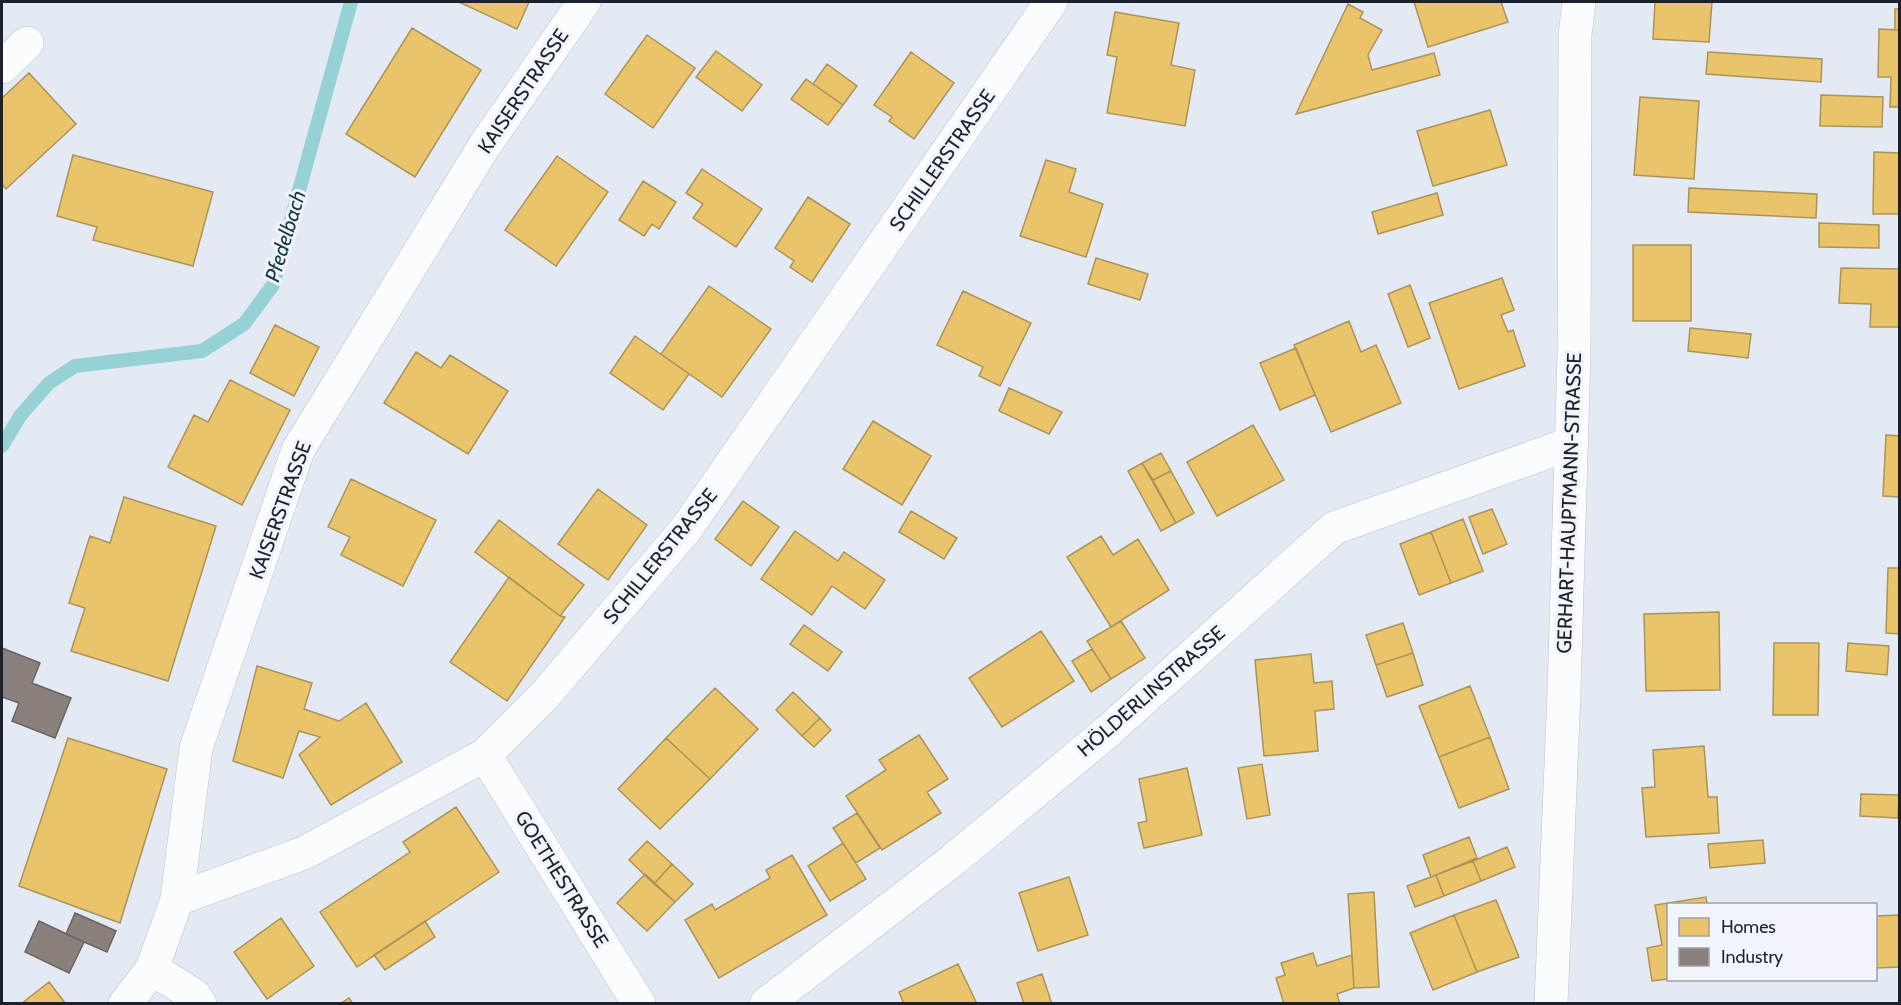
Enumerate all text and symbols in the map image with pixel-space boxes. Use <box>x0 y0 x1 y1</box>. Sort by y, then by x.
street label: KAISERSTRASSE <box>473 24 573 158</box>
street label: SCHILLERSTRASSE <box>884 84 1000 236</box>
water label: Pfedelbach <box>259 187 311 285</box>
street label: GERHART-HAUPTMANN-STRASSE <box>1552 352 1586 654</box>
street label: KAISERSTRASSE <box>244 438 316 582</box>
street label: SCHILLERSTRASSE <box>598 483 722 629</box>
street label: HÖLDERLINSTRASSE <box>1072 620 1230 762</box>
street label: GOETHESTRASSE <box>510 806 614 952</box>
legend <box>1667 903 1877 981</box>
text: Homes <box>1721 916 1776 938</box>
text: Industry <box>1721 946 1783 968</box>

